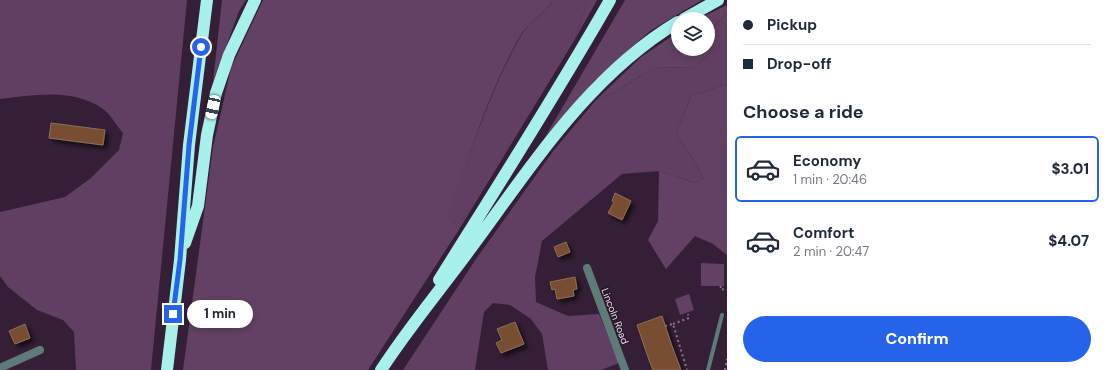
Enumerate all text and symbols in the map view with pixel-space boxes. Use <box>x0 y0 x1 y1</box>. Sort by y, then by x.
map controls <box>671 12 715 56</box>
button: layers <box>671 12 715 56</box>
text: Pickup <box>767 15 817 35</box>
route start <box>192 38 210 56</box>
text: Drop-off <box>767 54 832 74</box>
car <box>205 94 221 120</box>
text: Choose a ride <box>743 100 864 124</box>
icon: car <box>745 151 781 187</box>
text: Economy <box>793 151 861 171</box>
text: $3.01 <box>1051 159 1089 179</box>
text: 1 min · 20:46 <box>793 171 867 188</box>
icon: car <box>745 223 781 259</box>
text: Comfort <box>793 223 854 243</box>
text: $4.07 <box>1048 231 1089 251</box>
text: 2 min · 20:47 <box>793 243 869 260</box>
street label: Lincoln Road <box>598 286 632 346</box>
callout: 1 min <box>187 300 253 328</box>
route end <box>164 305 182 323</box>
text: 1 min <box>204 305 236 322</box>
button: Confirm <box>743 316 1091 362</box>

